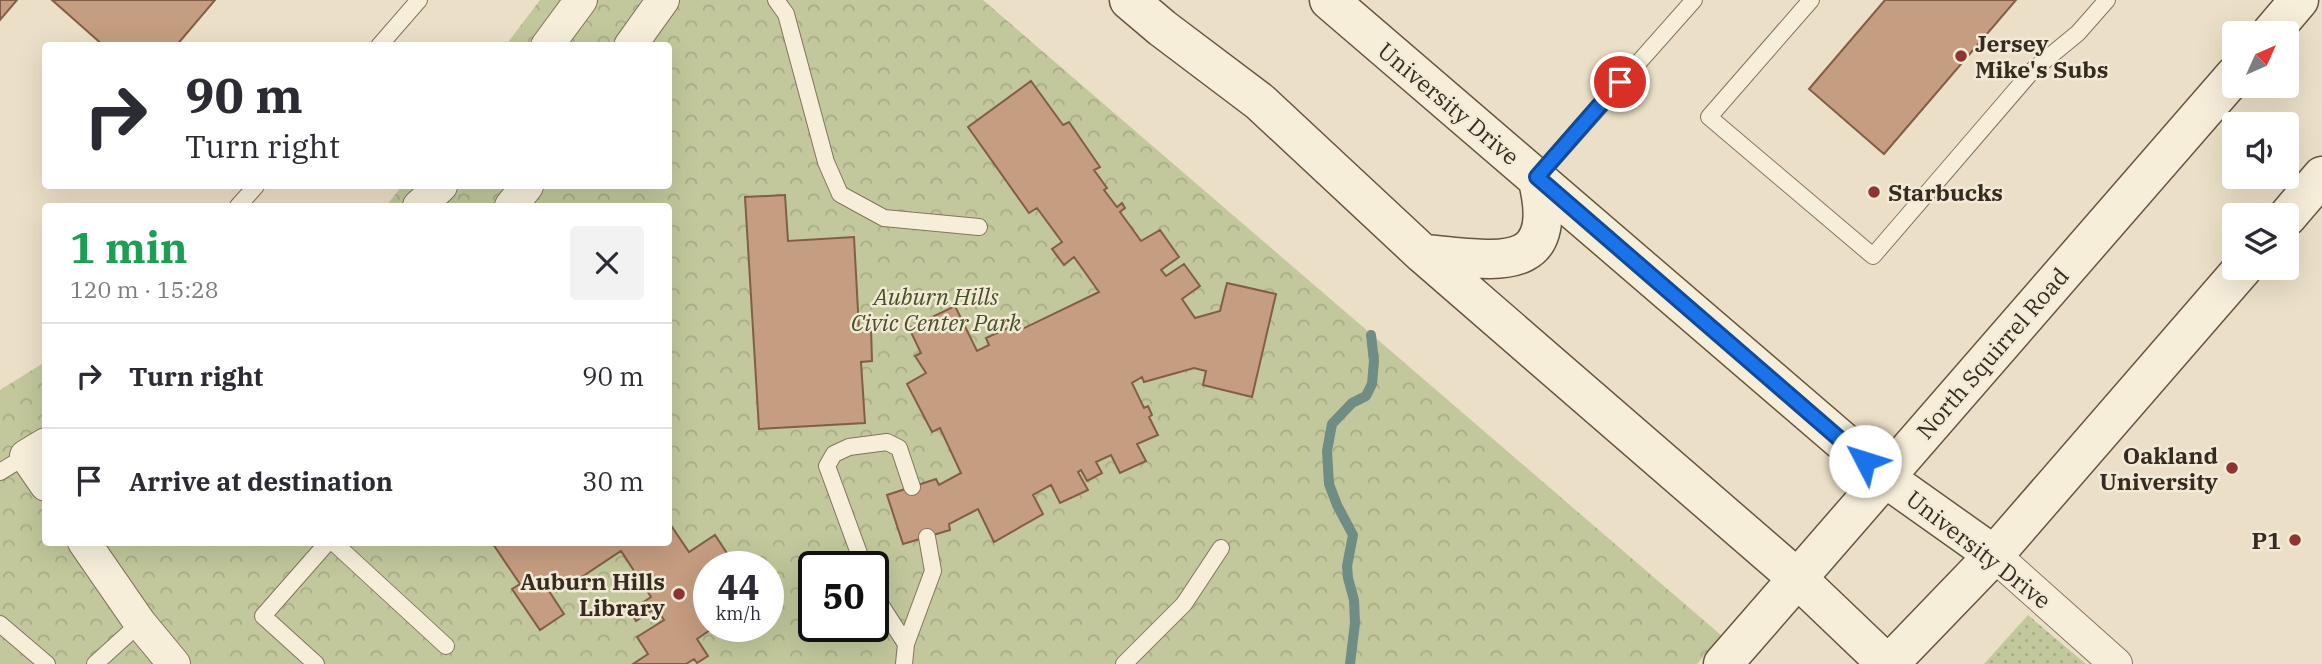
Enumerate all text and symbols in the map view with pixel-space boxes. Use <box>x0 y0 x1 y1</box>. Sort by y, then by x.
north arrow <box>2222 21 2300 98</box>
map controls <box>2222 21 2299 280</box>
place label: Jersey Mike's Subs <box>1975 28 2108 84</box>
street label: University Drive <box>1372 35 1526 171</box>
marker: Jersey Mike's Subs <box>1953 48 1969 64</box>
pin <box>1590 52 1650 112</box>
text: 90 m <box>185 63 303 126</box>
icon: arrive <box>1601 63 1639 101</box>
icon: right <box>70 70 161 161</box>
button: sound <box>2222 112 2299 189</box>
text: Turn right <box>185 125 340 167</box>
place label: Starbucks <box>1888 177 2003 207</box>
marker: Starbucks <box>1866 184 1882 200</box>
button: layers <box>2222 203 2299 280</box>
text: 1 min <box>70 220 188 275</box>
button: close <box>570 226 644 300</box>
street label: North Squirrel Road <box>1909 261 2075 445</box>
text: 120 m · 15:28 <box>70 274 219 304</box>
park label: Auburn Hills Civic Center Park <box>851 281 1022 337</box>
icon: right <box>70 357 108 395</box>
text: Turn right <box>129 359 263 393</box>
text: 90 m <box>582 359 644 393</box>
position arrow <box>1828 424 1902 498</box>
place label: Oakland University <box>2099 440 2218 496</box>
marker: Oakland University <box>2224 460 2240 476</box>
icon: arrive <box>70 462 108 500</box>
text: Arrive at destination <box>129 464 393 498</box>
text: 30 m <box>582 464 644 498</box>
street label: University Drive <box>1901 483 2057 615</box>
place label: P1 <box>2252 525 2281 555</box>
marker: P1 <box>2287 532 2303 548</box>
speed limit sign: 50 <box>798 551 889 642</box>
text: 44 <box>717 564 760 610</box>
place label: Auburn Hills Library <box>520 566 665 622</box>
marker: Auburn Hills Library <box>671 586 687 602</box>
text: km/h <box>716 602 761 625</box>

